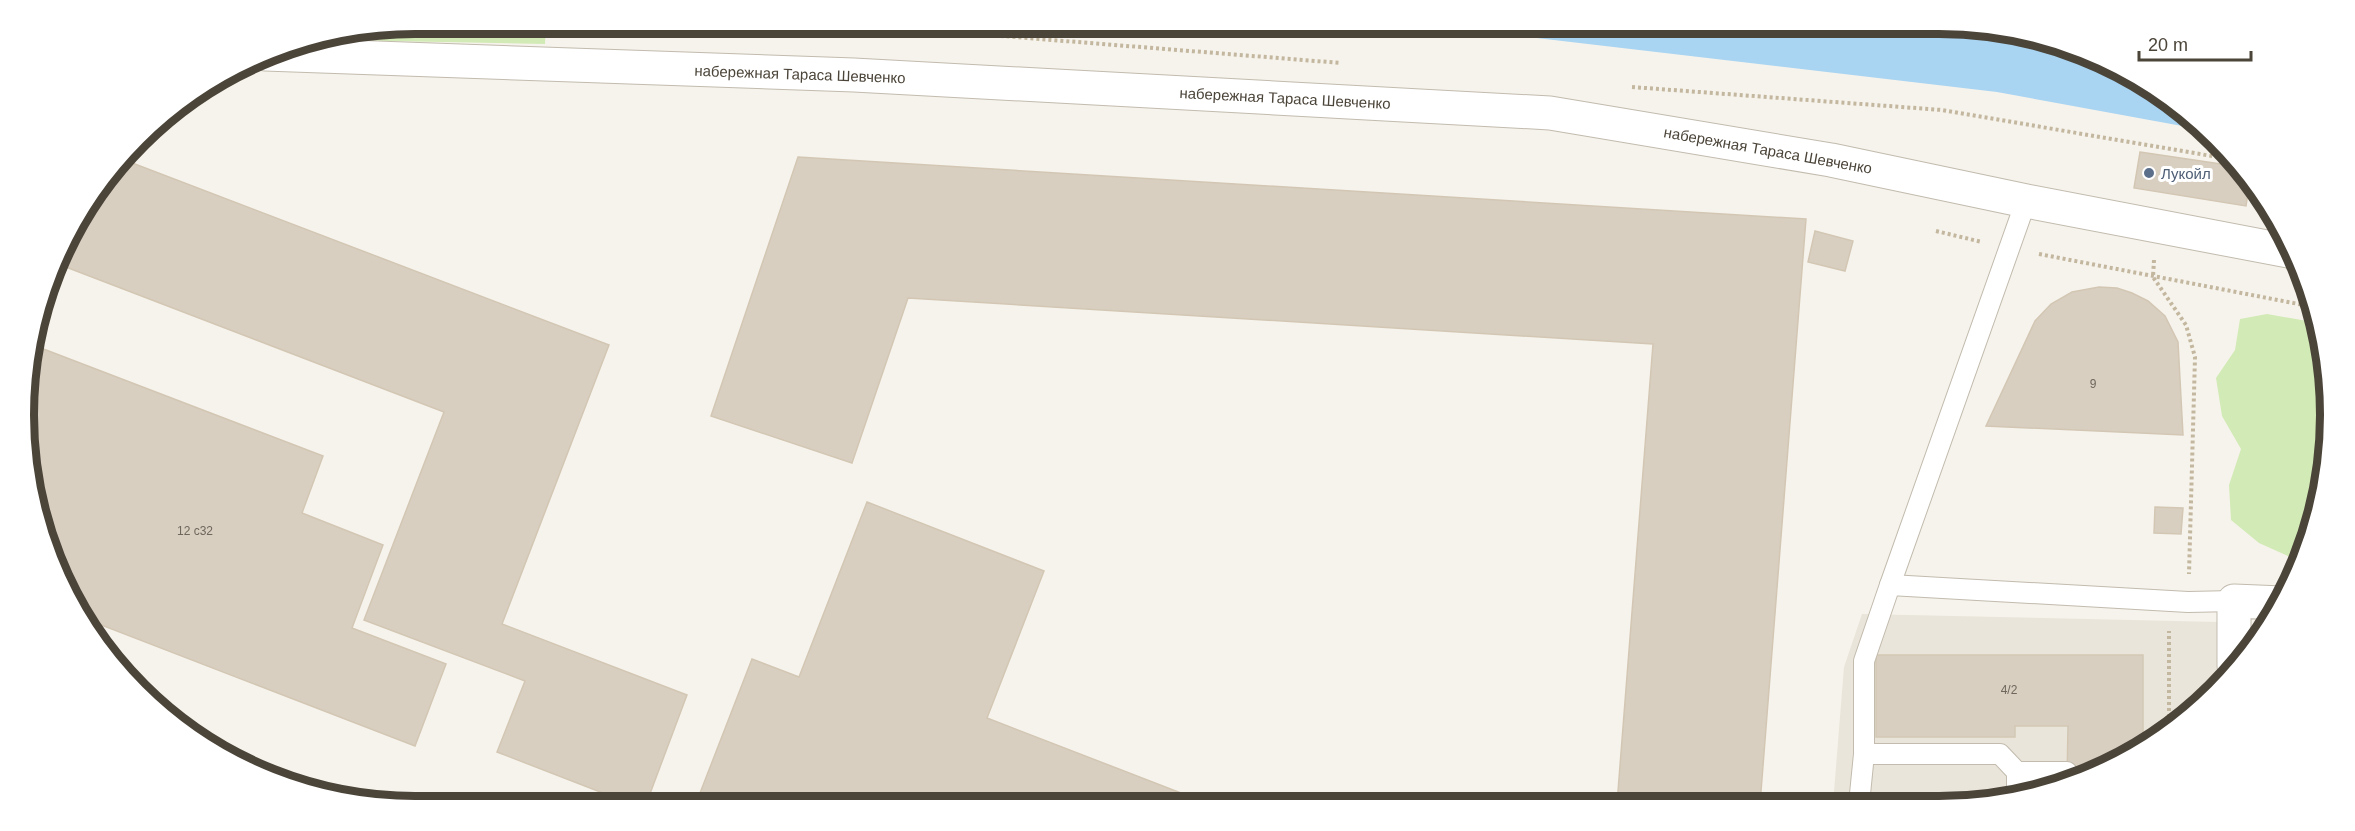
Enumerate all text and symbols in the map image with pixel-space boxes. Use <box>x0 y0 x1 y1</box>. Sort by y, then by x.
scale bar <box>2139 24 2252 62</box>
text: 20 m <box>2148 35 2188 55</box>
street label: набережная Тараса Шевченко <box>694 62 906 86</box>
street label: набережная Тараса Шевченко <box>1179 84 1391 112</box>
street label: набережная Тараса Шевченко <box>1662 123 1874 177</box>
place label: Лукойл <box>2161 165 2211 182</box>
marker: Лукойл <box>2142 166 2156 180</box>
house number: 9 <box>2090 377 2097 391</box>
house number: 12 с32 <box>177 524 213 538</box>
house number: 4/2 <box>2001 683 2018 697</box>

